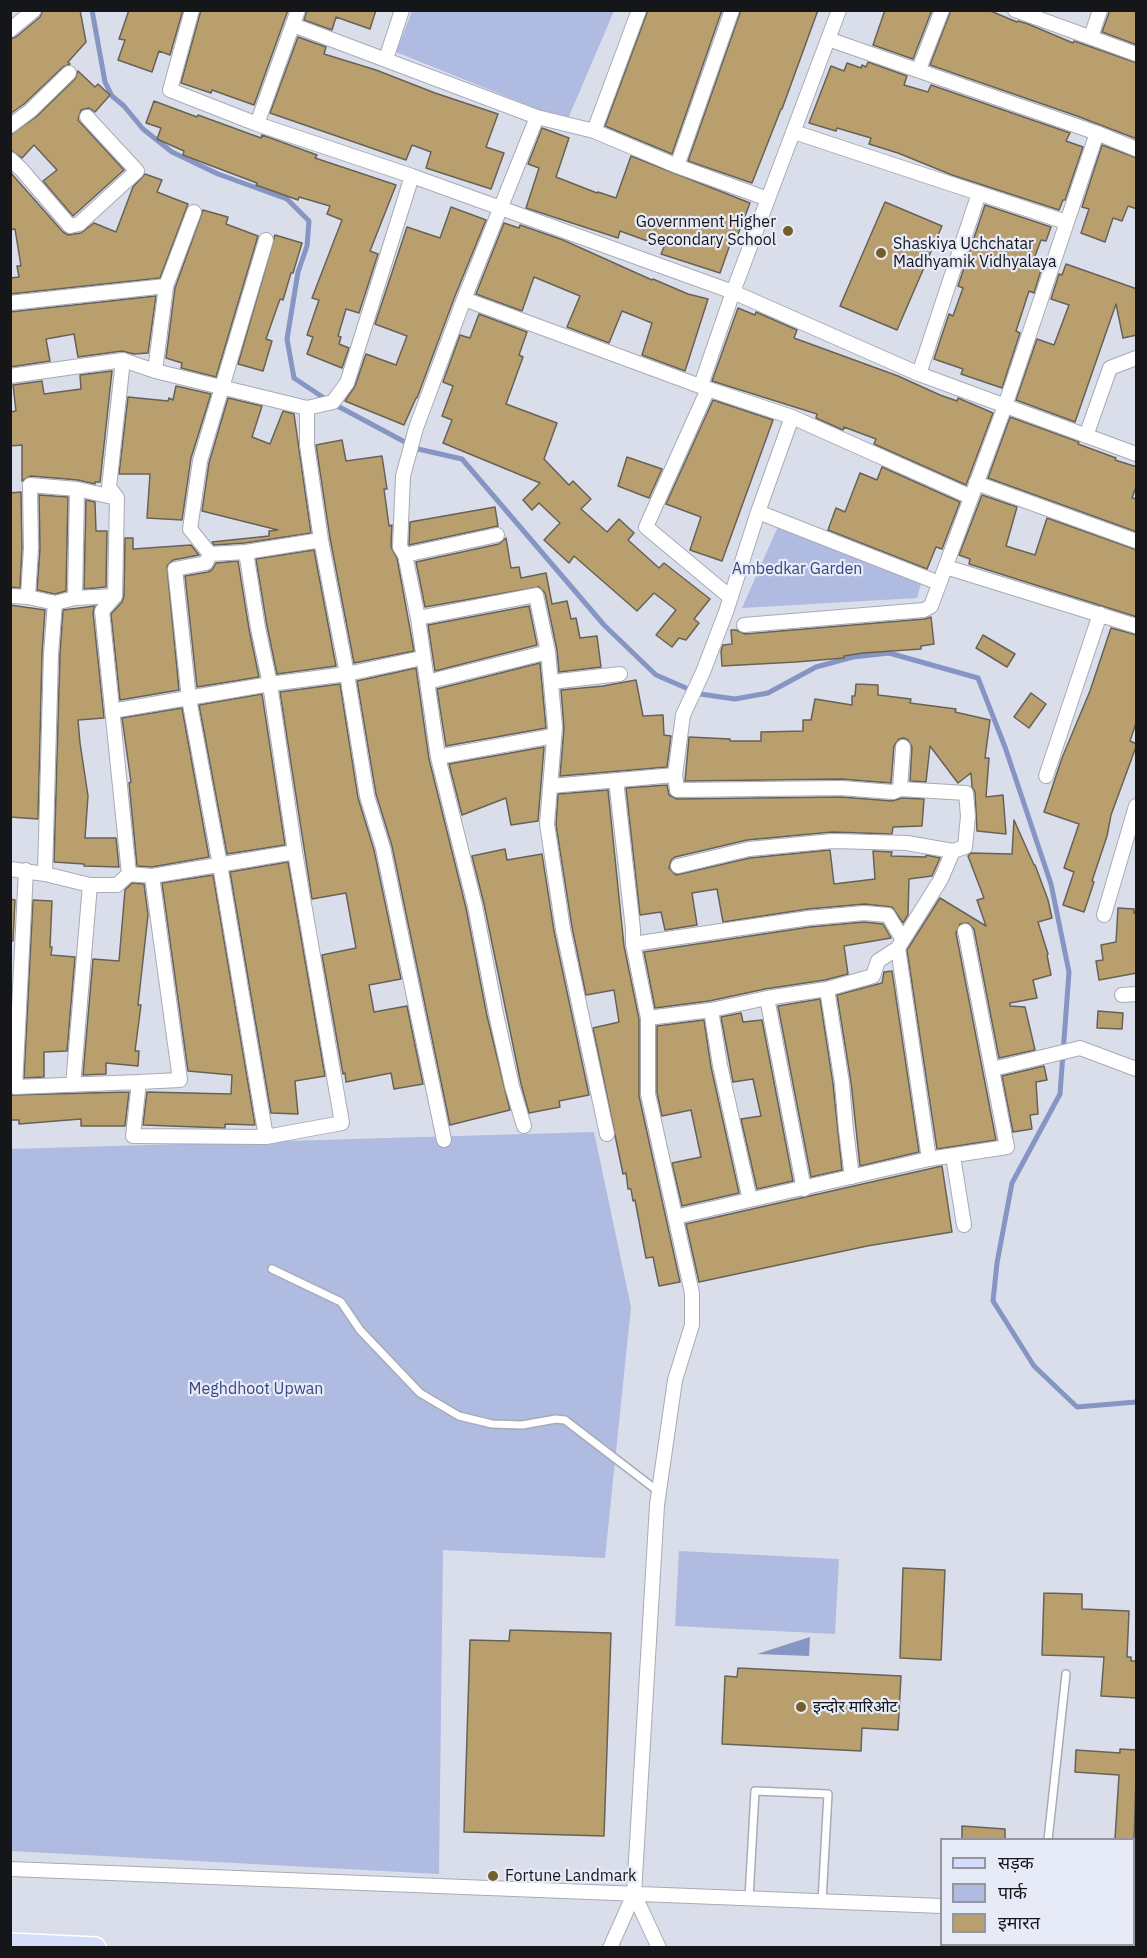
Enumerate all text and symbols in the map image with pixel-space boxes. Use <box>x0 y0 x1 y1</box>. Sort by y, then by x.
place label: Government Higher Secondary School <box>636 212 776 250</box>
marker: Government Higher Secondary School <box>781 224 795 238</box>
place label: Shaskiya Uchchatar Madhyamik Vidhyalaya <box>893 234 1057 272</box>
marker: Shaskiya Uchchatar Madhyamik Vidhyalaya <box>874 246 888 260</box>
park label: Ambedkar Garden <box>732 559 862 579</box>
park label: Meghdhoot Upwan <box>189 1379 323 1399</box>
place label: इन्दोर मारिओट <box>813 1697 898 1717</box>
marker: इन्दोर मारिओट <box>794 1700 808 1714</box>
legend <box>940 1838 1135 1946</box>
text: सड़क <box>998 1851 1034 1874</box>
place label: Fortune Landmark <box>505 1866 637 1886</box>
marker: Fortune Landmark <box>486 1869 500 1883</box>
text: पार्क <box>998 1881 1027 1904</box>
text: इमारत <box>998 1911 1040 1934</box>

